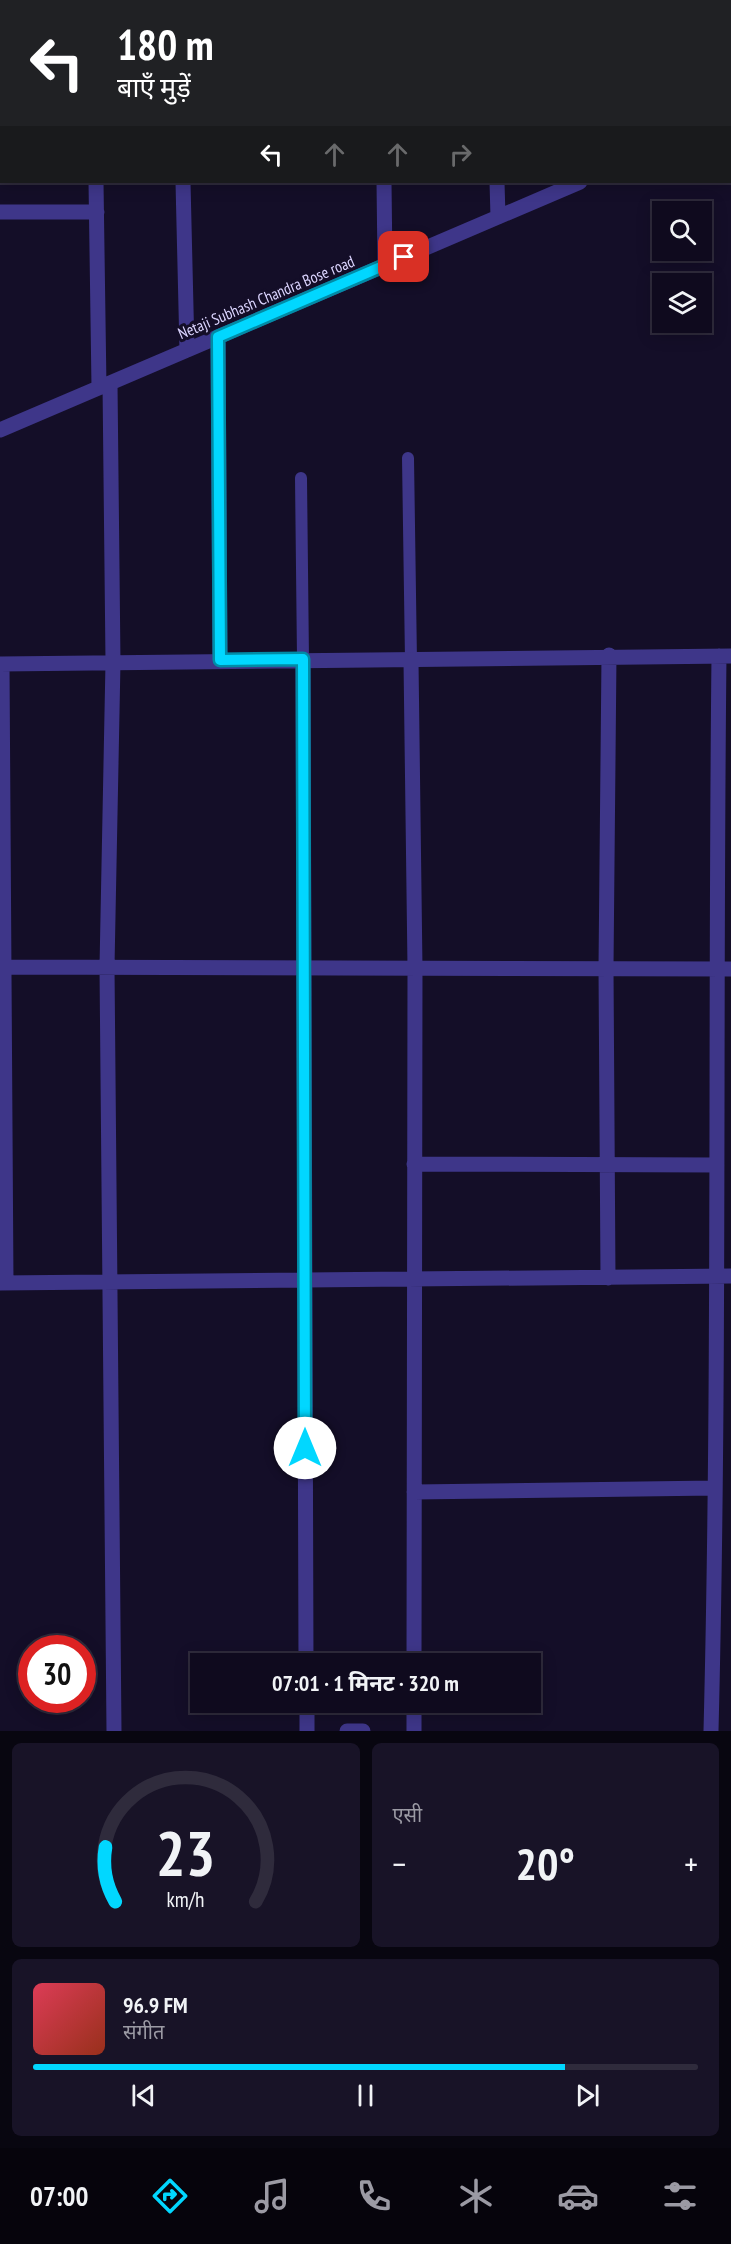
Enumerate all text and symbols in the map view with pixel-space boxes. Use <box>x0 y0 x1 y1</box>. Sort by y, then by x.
text: 180 m <box>117 17 214 72</box>
icon: left <box>18 24 96 102</box>
text: बाएँ मुड़ें <box>117 70 191 104</box>
icon: left <box>255 138 288 171</box>
icon: ahead <box>318 138 351 171</box>
icon: ahead <box>381 138 414 171</box>
icon: right <box>444 138 477 171</box>
map controls <box>652 201 712 333</box>
button: search <box>652 201 712 261</box>
pin <box>378 231 429 282</box>
icon: arrive <box>387 240 420 273</box>
street label: Netaji Subhash Chandra Bose road <box>175 251 357 343</box>
button: layers <box>652 273 712 333</box>
position arrow <box>273 1416 337 1480</box>
speed limit sign: 30 <box>18 1635 96 1713</box>
text: 07:01 · 1 मिनट · 320 m <box>272 1669 459 1697</box>
text: एसी <box>393 1802 422 1828</box>
text: 23 <box>156 1812 216 1893</box>
text: 20° <box>516 1834 575 1892</box>
text: − <box>393 1842 406 1885</box>
text: + <box>684 1842 698 1885</box>
text: km/h <box>167 1885 205 1913</box>
text: 96.9 FM <box>123 1991 188 2019</box>
text: संगीत <box>123 2019 164 2045</box>
icon: previous <box>127 2079 160 2112</box>
icon: pause <box>349 2079 382 2112</box>
icon: next <box>571 2079 604 2112</box>
icon: directions <box>149 2175 191 2217</box>
icon: music <box>251 2175 293 2217</box>
icon: phone <box>353 2175 395 2217</box>
icon: climate <box>455 2175 497 2217</box>
icon: car <box>557 2175 599 2217</box>
icon: filters <box>659 2175 701 2217</box>
text: 07:00 <box>30 2179 88 2213</box>

